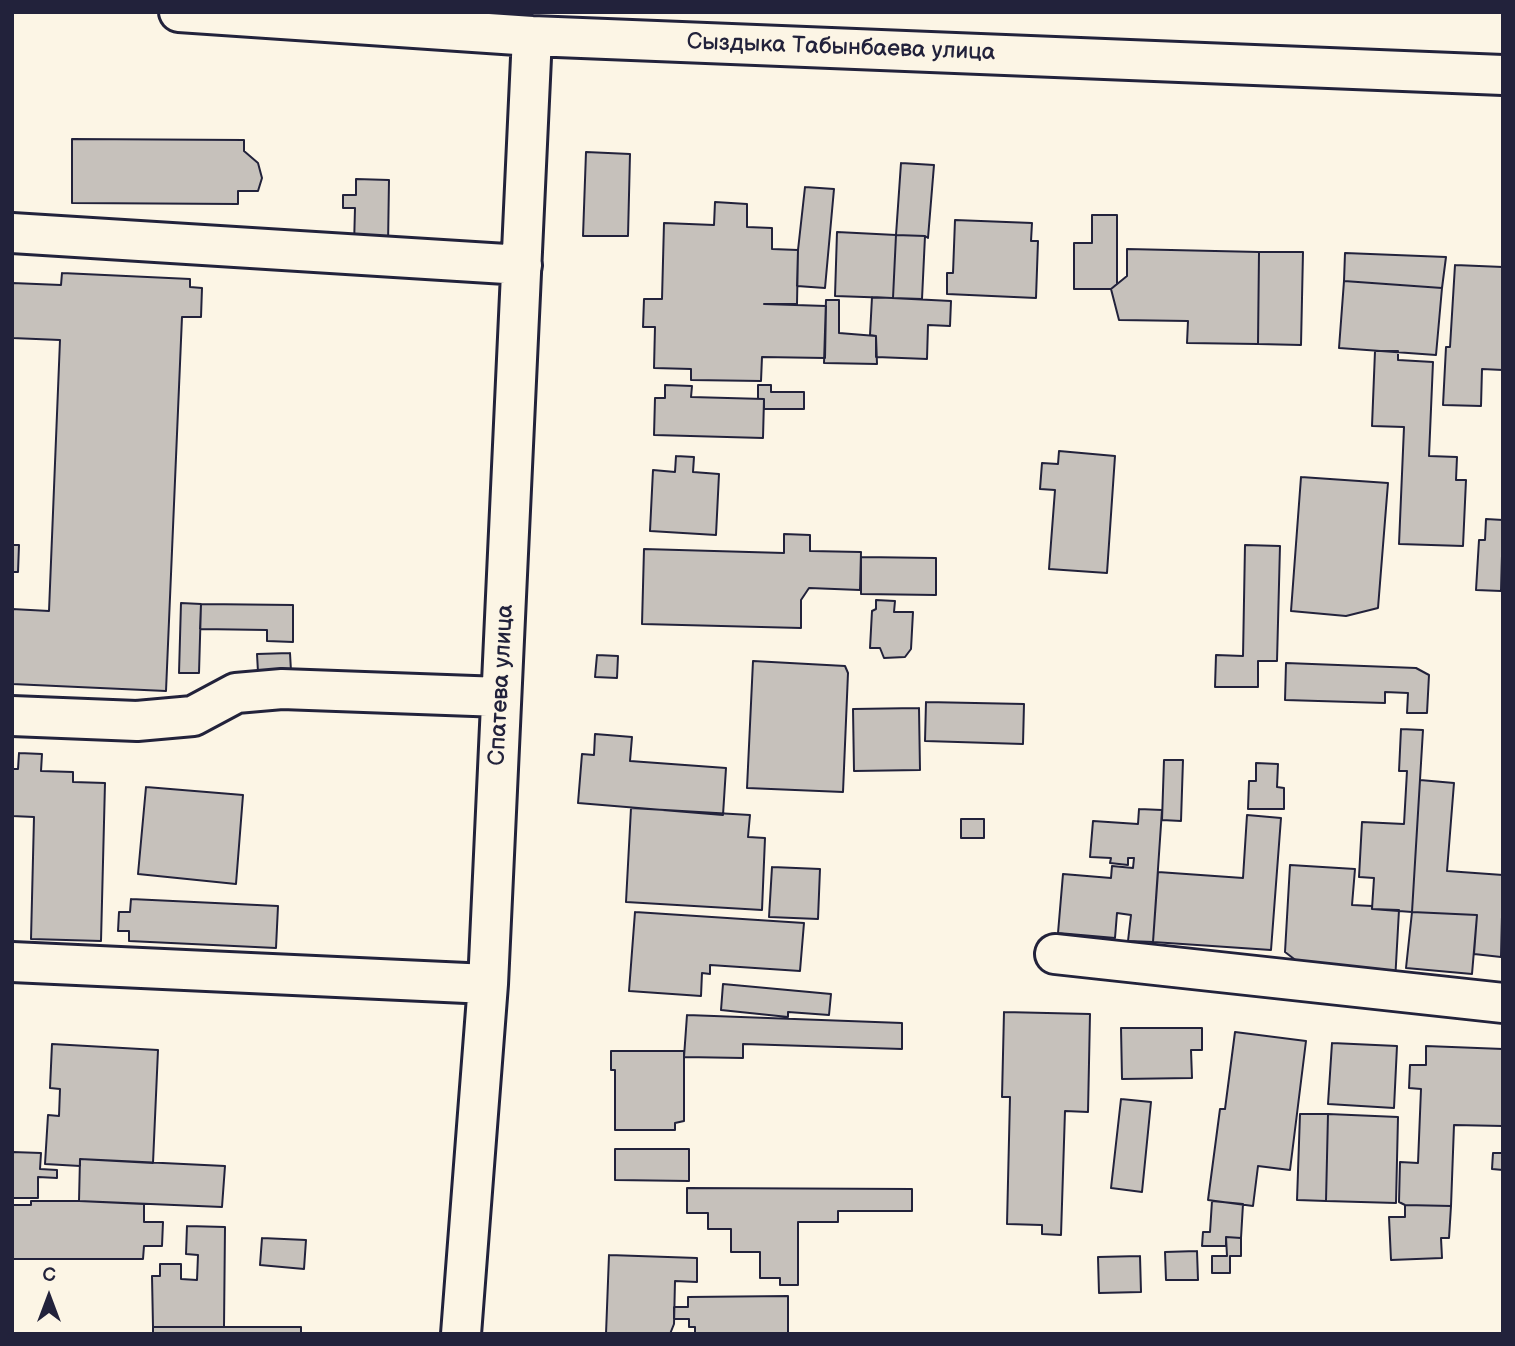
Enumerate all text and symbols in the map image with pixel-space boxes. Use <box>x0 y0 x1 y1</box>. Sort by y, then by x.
street label: Сыздыка Табынбаева улица <box>686 29 996 67</box>
street label: Спатева улица <box>484 604 520 766</box>
north arrow <box>14 1262 84 1332</box>
text: С <box>42 1264 56 1287</box>

